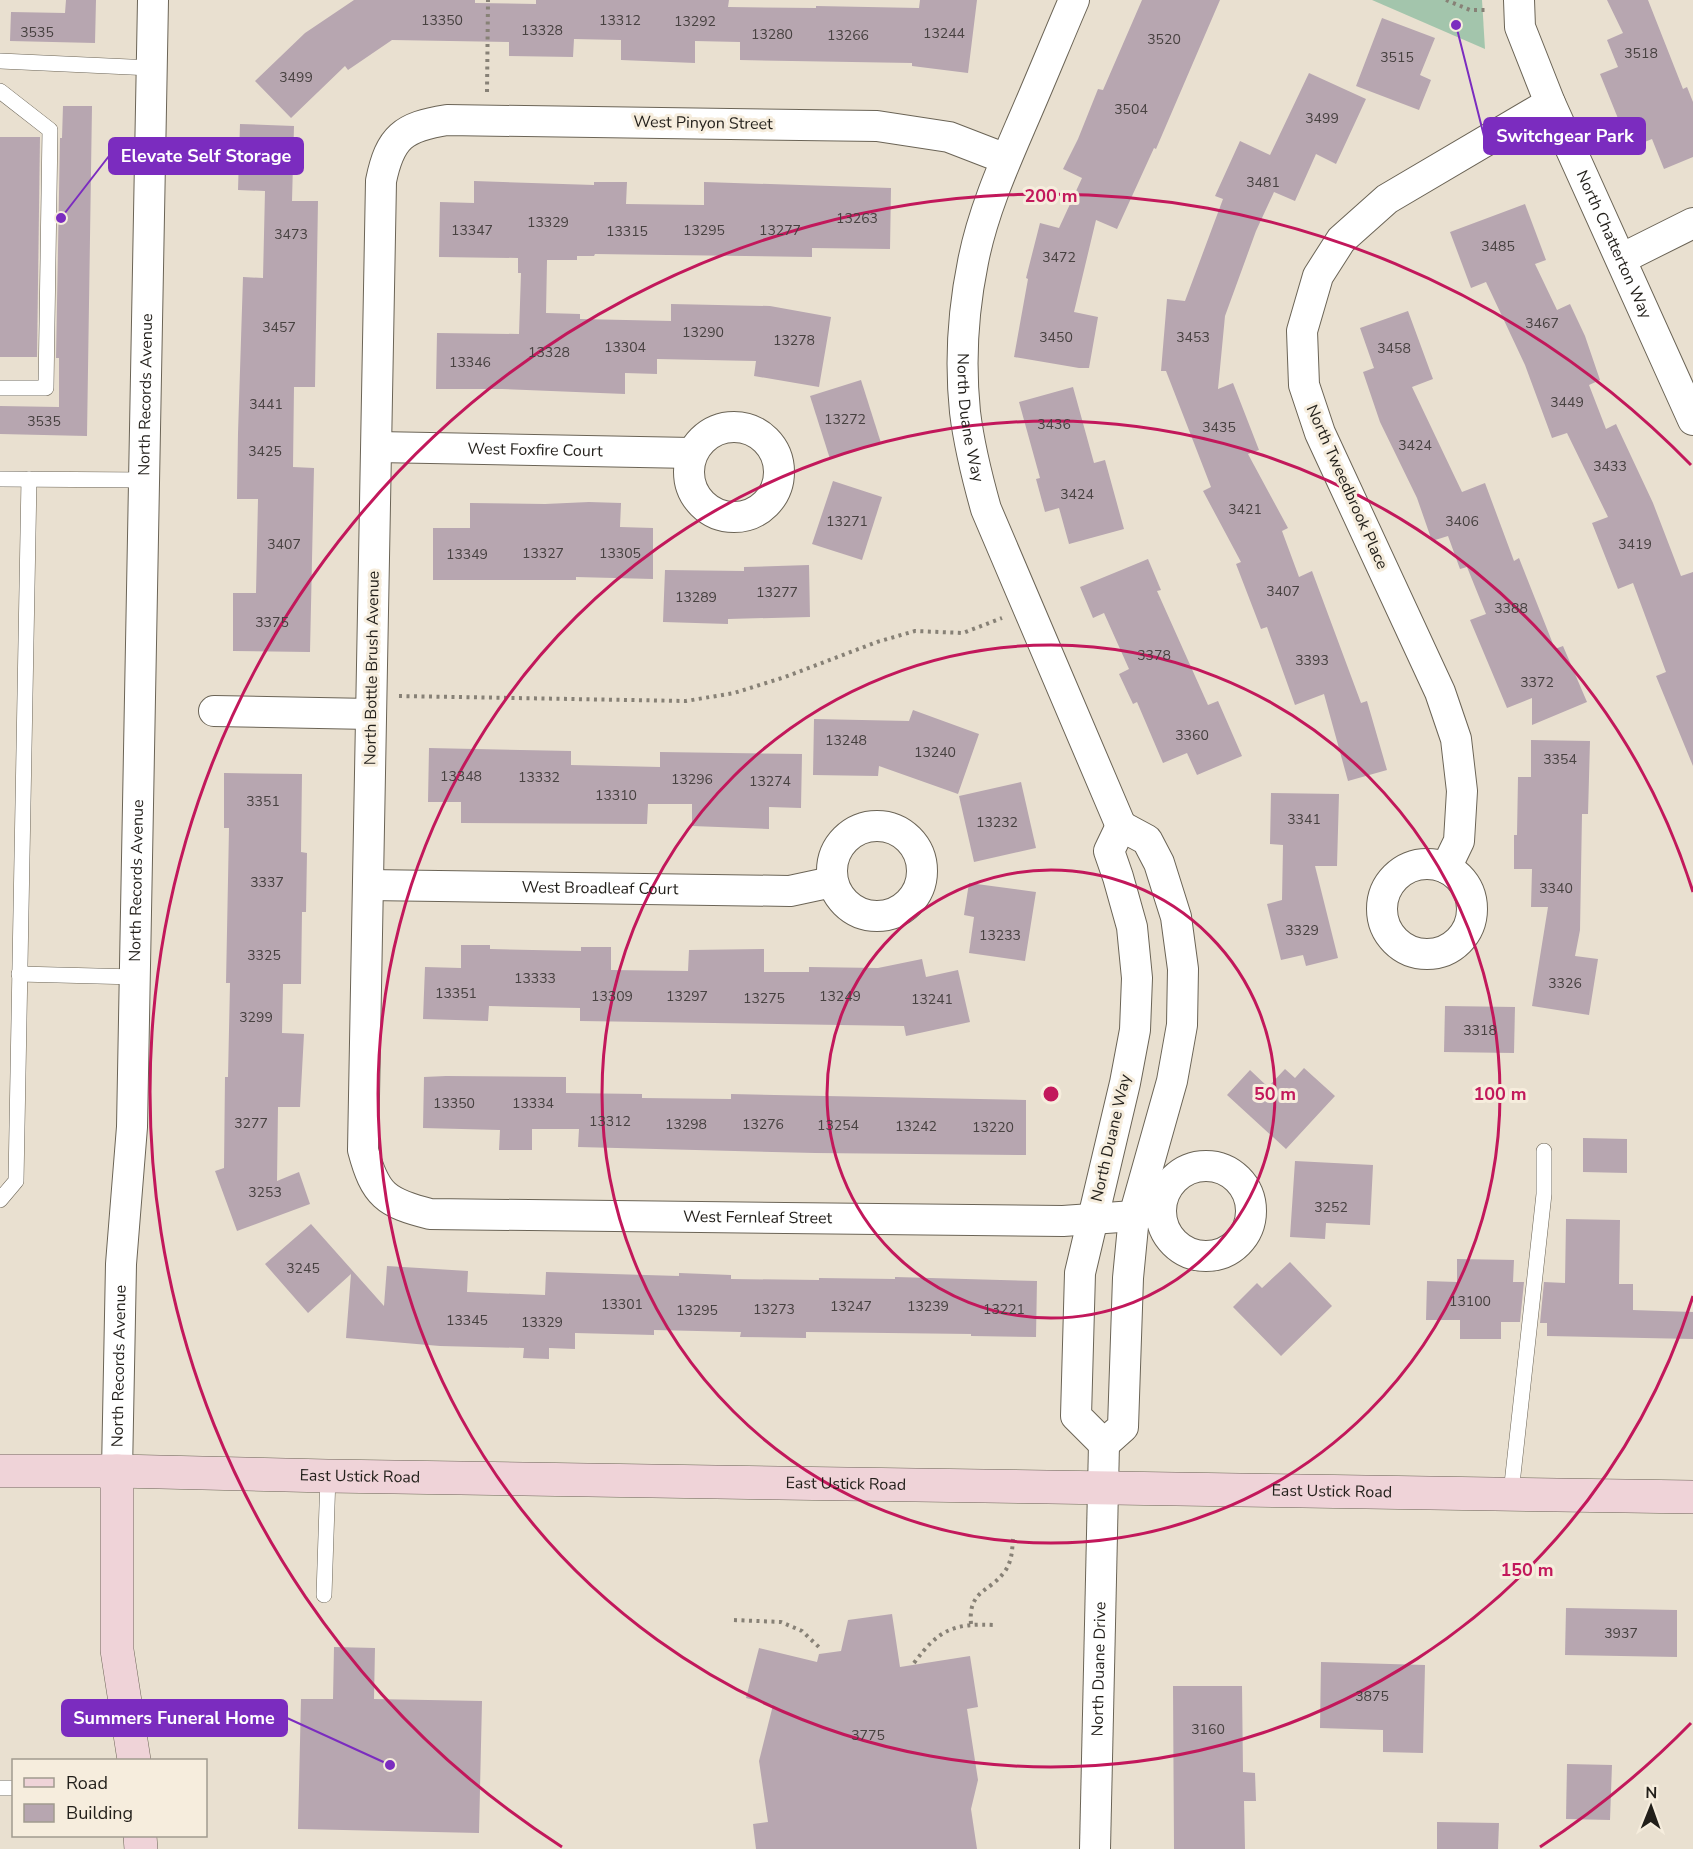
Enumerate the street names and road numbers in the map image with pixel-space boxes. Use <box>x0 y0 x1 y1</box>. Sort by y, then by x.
street label: West Pinyon Street <box>633 111 773 135</box>
street label: North Chatterton Way <box>1571 167 1657 323</box>
street label: North Records Avenue <box>133 313 158 476</box>
street label: North Duane Way <box>952 353 989 485</box>
street label: North Tweedbrook Place <box>1301 401 1393 573</box>
street label: West Foxfire Court <box>467 438 603 462</box>
street label: North Bottle Brush Avenue <box>359 571 385 765</box>
street label: North Records Avenue <box>124 799 149 962</box>
street label: West Broadleaf Court <box>521 876 679 900</box>
street label: North Duane Way <box>1086 1071 1137 1204</box>
street label: West Fernleaf Street <box>683 1206 833 1229</box>
street label: North Records Avenue <box>106 1285 132 1447</box>
street label: East Ustick Road <box>299 1464 420 1488</box>
street label: East Ustick Road <box>785 1472 906 1496</box>
street label: East Ustick Road <box>1271 1480 1392 1503</box>
street label: North Duane Drive <box>1087 1601 1111 1737</box>

